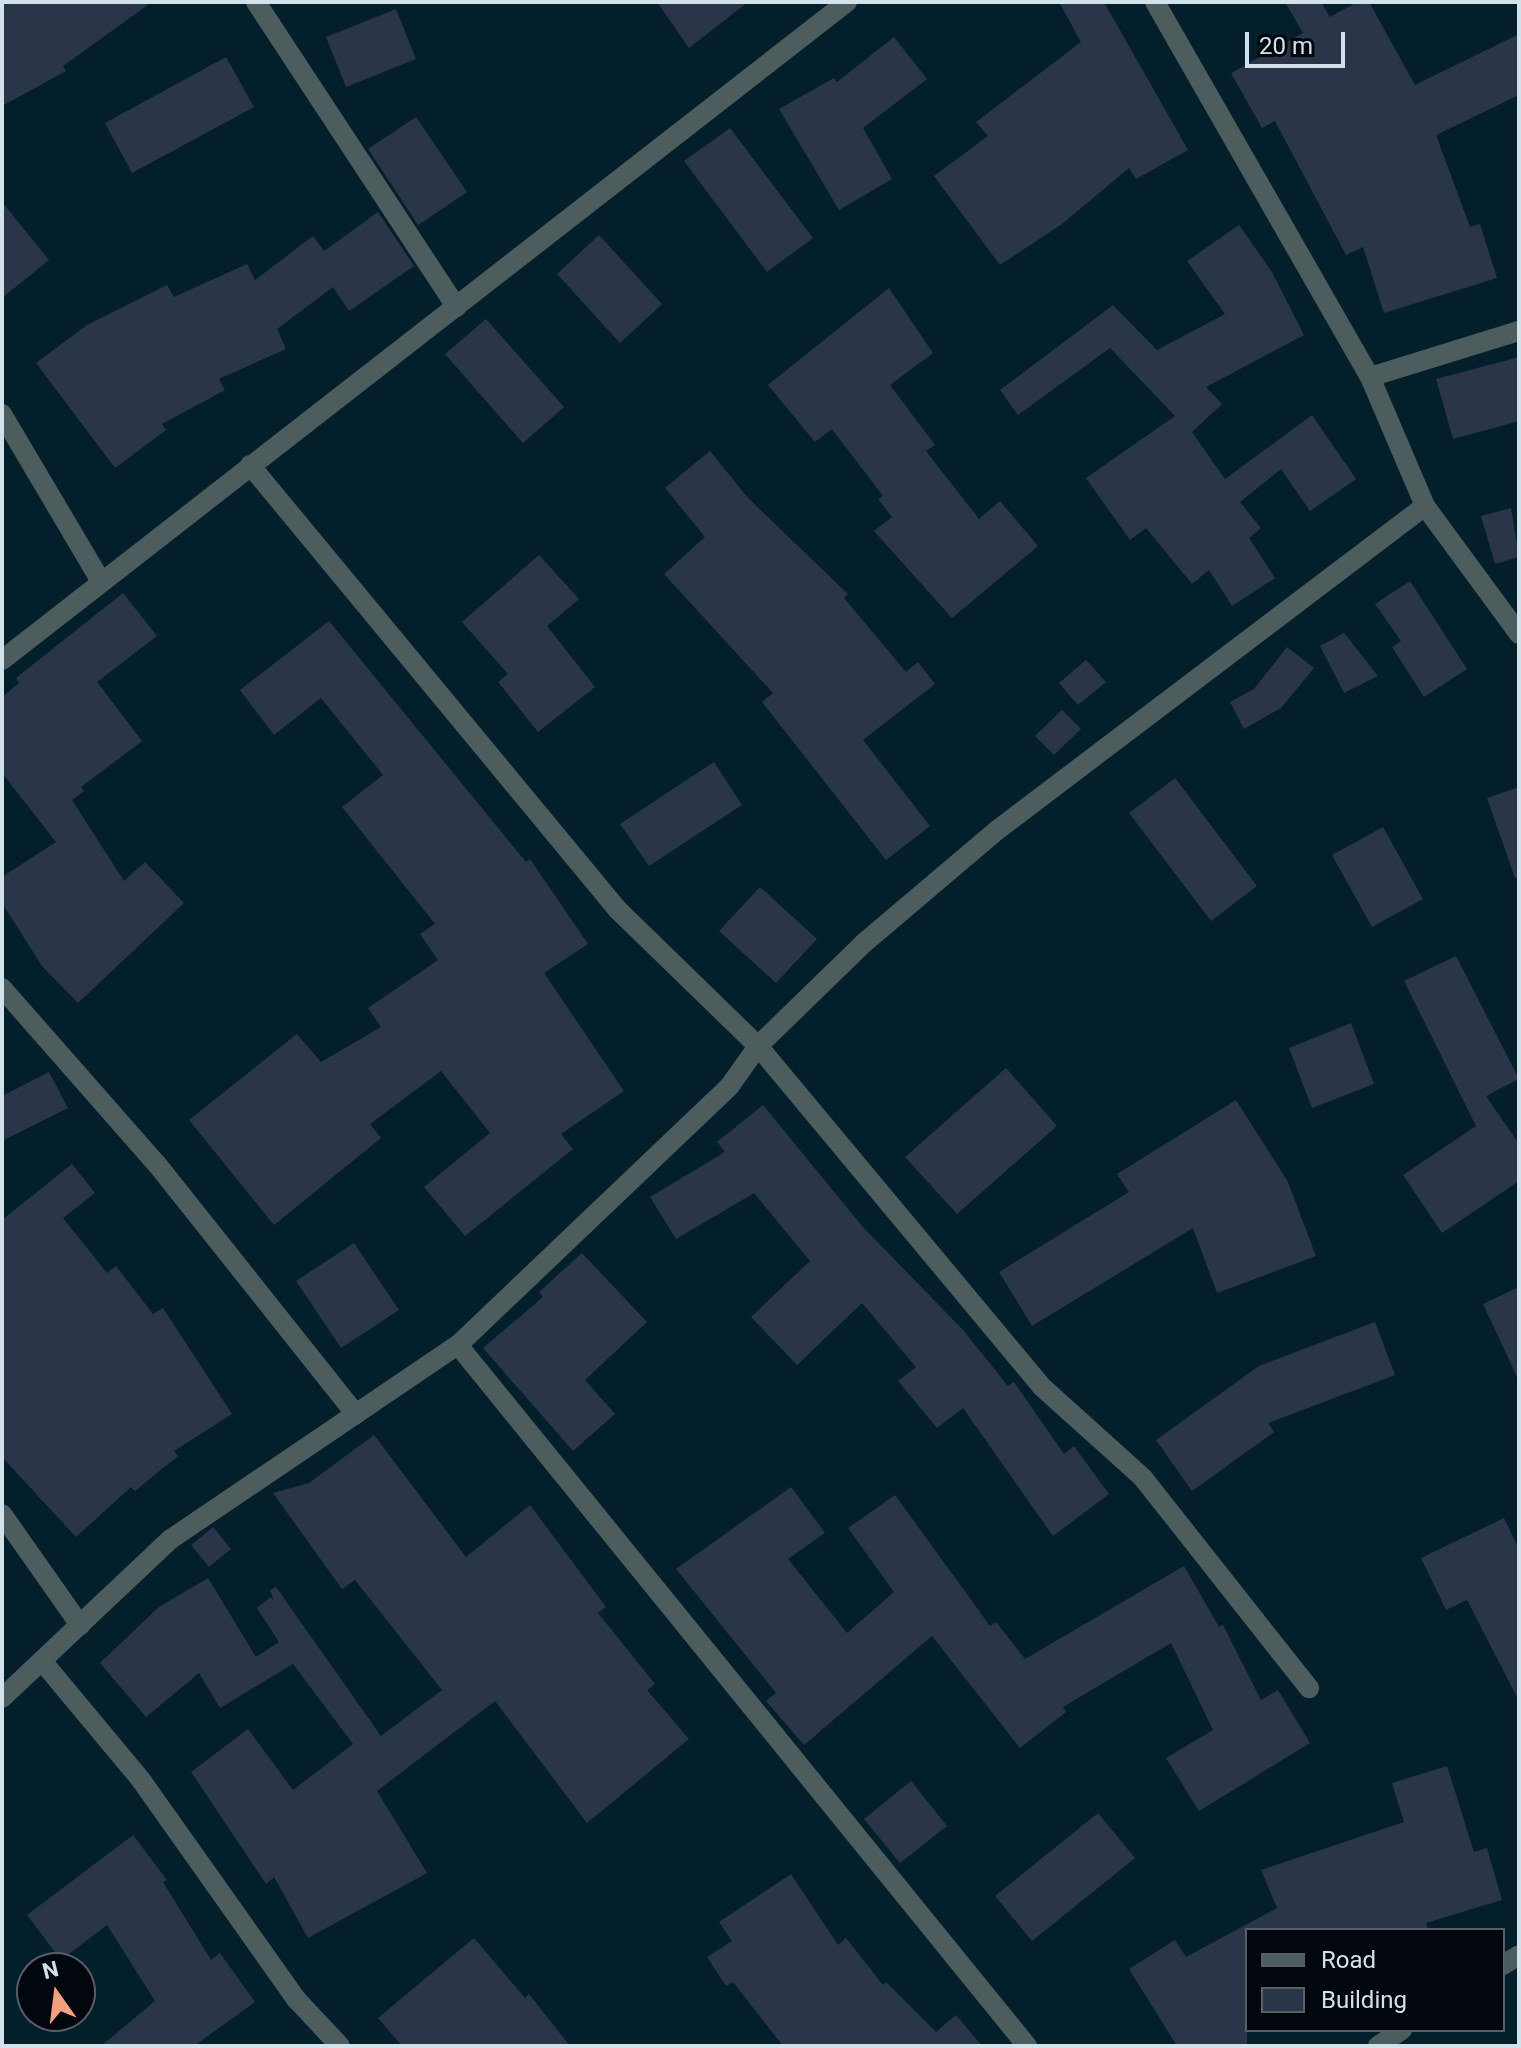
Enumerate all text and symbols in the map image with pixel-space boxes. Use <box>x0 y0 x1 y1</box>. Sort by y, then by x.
scale bar <box>1249 16 1349 66</box>
text: 20 m <box>1259 32 1313 60</box>
legend <box>1245 1928 1505 2032</box>
text: Road <box>1321 1946 1376 1974</box>
north arrow <box>16 1952 96 2032</box>
text: N <box>40 1956 61 1984</box>
text: Building <box>1321 1986 1407 2014</box>

